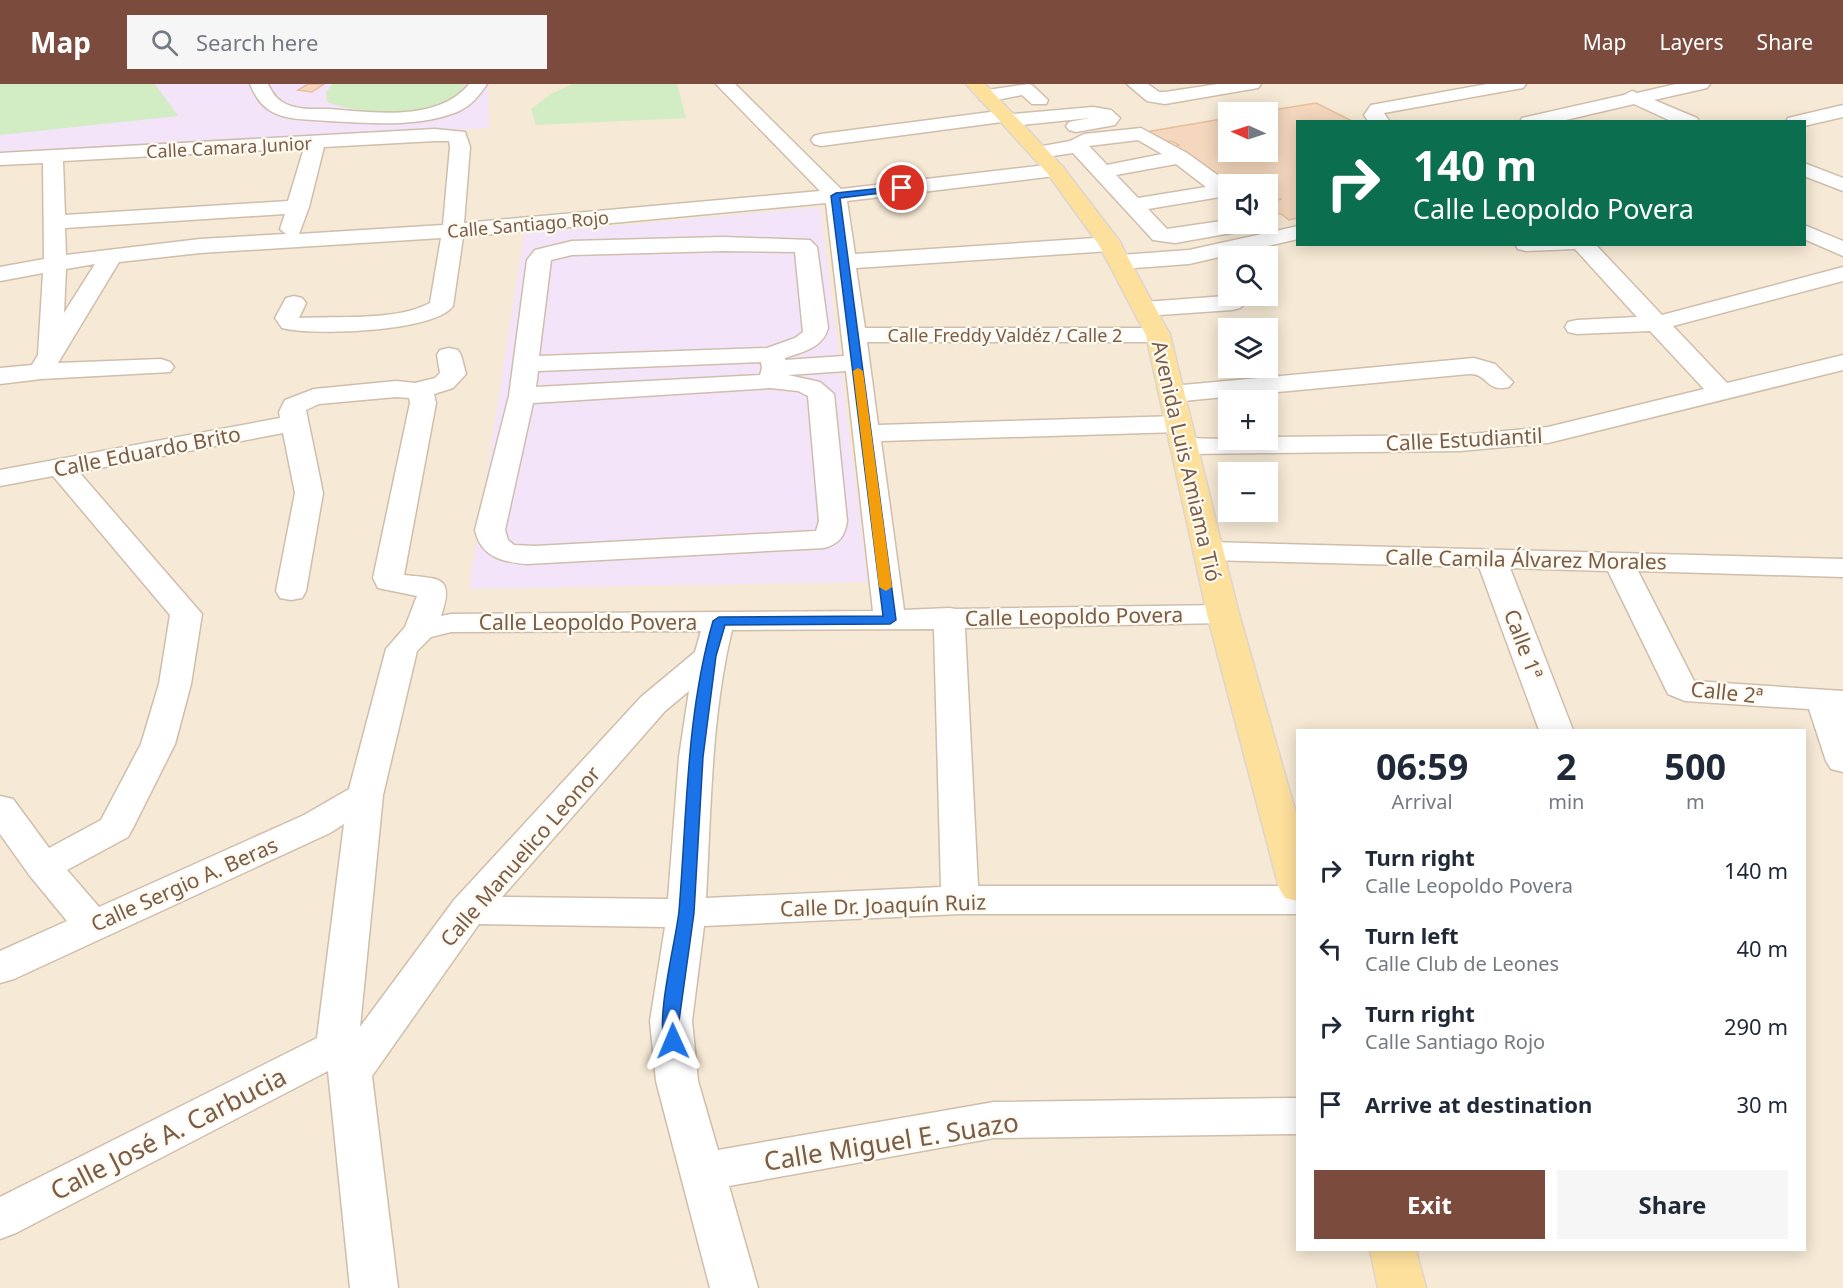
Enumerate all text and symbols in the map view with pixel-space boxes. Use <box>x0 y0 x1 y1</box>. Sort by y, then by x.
search box <box>127 15 547 69</box>
text: Map <box>30 23 91 61</box>
icon: search <box>148 26 181 59</box>
text: Search here <box>196 27 318 57</box>
text: Map <box>1583 28 1627 56</box>
text: Layers <box>1660 28 1724 56</box>
text: Share <box>1757 28 1813 56</box>
north arrow <box>1218 102 1278 162</box>
map controls <box>1218 102 1278 522</box>
street label: Calle Camara Junior <box>145 131 313 163</box>
text: 140 m <box>1413 136 1537 193</box>
icon: right <box>1314 144 1392 222</box>
pin <box>876 162 927 213</box>
icon: arrive <box>885 171 918 204</box>
button: sound <box>1218 174 1278 234</box>
text: Calle Leopoldo Povera <box>1413 190 1694 227</box>
street label: Calle Santiago Rojo <box>446 205 610 243</box>
button: search <box>1218 246 1278 306</box>
button: layers <box>1218 318 1278 378</box>
street label: Calle Freddy Valdéz / Calle 2 <box>888 323 1122 347</box>
street label: Avenida Luis Amiama Tió <box>1146 338 1228 584</box>
button: + <box>1218 390 1278 450</box>
street label: Calle Eduardo Brito <box>51 419 243 483</box>
street label: Calle Estudiantil <box>1385 421 1543 457</box>
button: − <box>1218 462 1278 522</box>
street label: Calle Camila Álvarez Morales <box>1385 543 1667 575</box>
street label: Calle Leopoldo Povera <box>965 600 1183 632</box>
street label: Calle 1ª <box>1498 605 1550 683</box>
street label: Calle Leopoldo Povera <box>479 608 697 636</box>
street label: Calle 2ª <box>1689 674 1765 710</box>
text: 06:59 <box>1376 742 1468 791</box>
text: 2 <box>1556 742 1577 791</box>
text: 500 <box>1664 742 1726 791</box>
street label: Calle Manuelico Leonor <box>434 759 606 952</box>
text: Arrival <box>1392 788 1453 815</box>
text: min <box>1548 788 1584 815</box>
text: m <box>1686 788 1705 815</box>
street label: Calle Sergio A. Beras <box>86 830 282 938</box>
text: Turn right <box>1365 842 1475 872</box>
icon: right <box>1314 854 1347 887</box>
text: 140 m <box>1724 855 1788 885</box>
text: Calle Leopoldo Povera <box>1365 872 1573 899</box>
street label: Calle Dr. Joaquín Ruiz <box>779 887 987 923</box>
text: Turn left <box>1365 920 1459 950</box>
icon: left <box>1314 932 1347 965</box>
text: 40 m <box>1737 933 1788 963</box>
text: Calle Club de Leones <box>1365 950 1559 977</box>
text: Turn right <box>1365 998 1475 1028</box>
position arrow <box>641 1009 705 1073</box>
icon: right <box>1314 1010 1347 1043</box>
text: 290 m <box>1724 1011 1788 1041</box>
text: Calle Santiago Rojo <box>1365 1028 1545 1055</box>
street label: Calle José A. Carbucia <box>44 1058 292 1208</box>
icon: arrive <box>1314 1088 1347 1121</box>
text: Arrive at destination <box>1365 1089 1592 1119</box>
text: 30 m <box>1737 1089 1788 1119</box>
street label: Calle Miguel E. Suazo <box>761 1103 1021 1179</box>
button: Exit <box>1314 1170 1545 1239</box>
button: Share <box>1557 1170 1788 1239</box>

